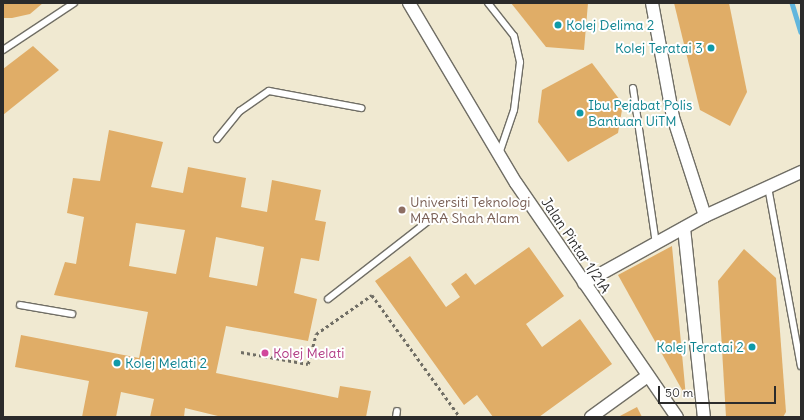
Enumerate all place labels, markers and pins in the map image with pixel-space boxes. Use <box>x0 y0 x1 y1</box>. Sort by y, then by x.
place label: Kolej Delima 2 <box>566 17 655 33</box>
marker: Kolej Delima 2 <box>553 20 563 30</box>
place label: Kolej Teratai 3 <box>615 40 703 56</box>
marker: Kolej Teratai 3 <box>706 43 716 53</box>
place label: Ibu Pejabat Polis Bantuan UiTM <box>588 97 692 130</box>
marker: Ibu Pejabat Polis Bantuan UiTM <box>575 108 585 118</box>
place label: Universiti Teknologi MARA Shah Alam <box>410 194 530 226</box>
marker: Universiti Teknologi MARA Shah Alam <box>397 205 407 215</box>
place label: Kolej Teratai 2 <box>656 339 744 355</box>
marker: Kolej Teratai 2 <box>747 342 757 352</box>
place label: Kolej Melati <box>273 345 344 361</box>
marker: Kolej Melati <box>260 348 270 358</box>
place label: Kolej Melati 2 <box>125 355 207 371</box>
marker: Kolej Melati 2 <box>112 358 122 368</box>

